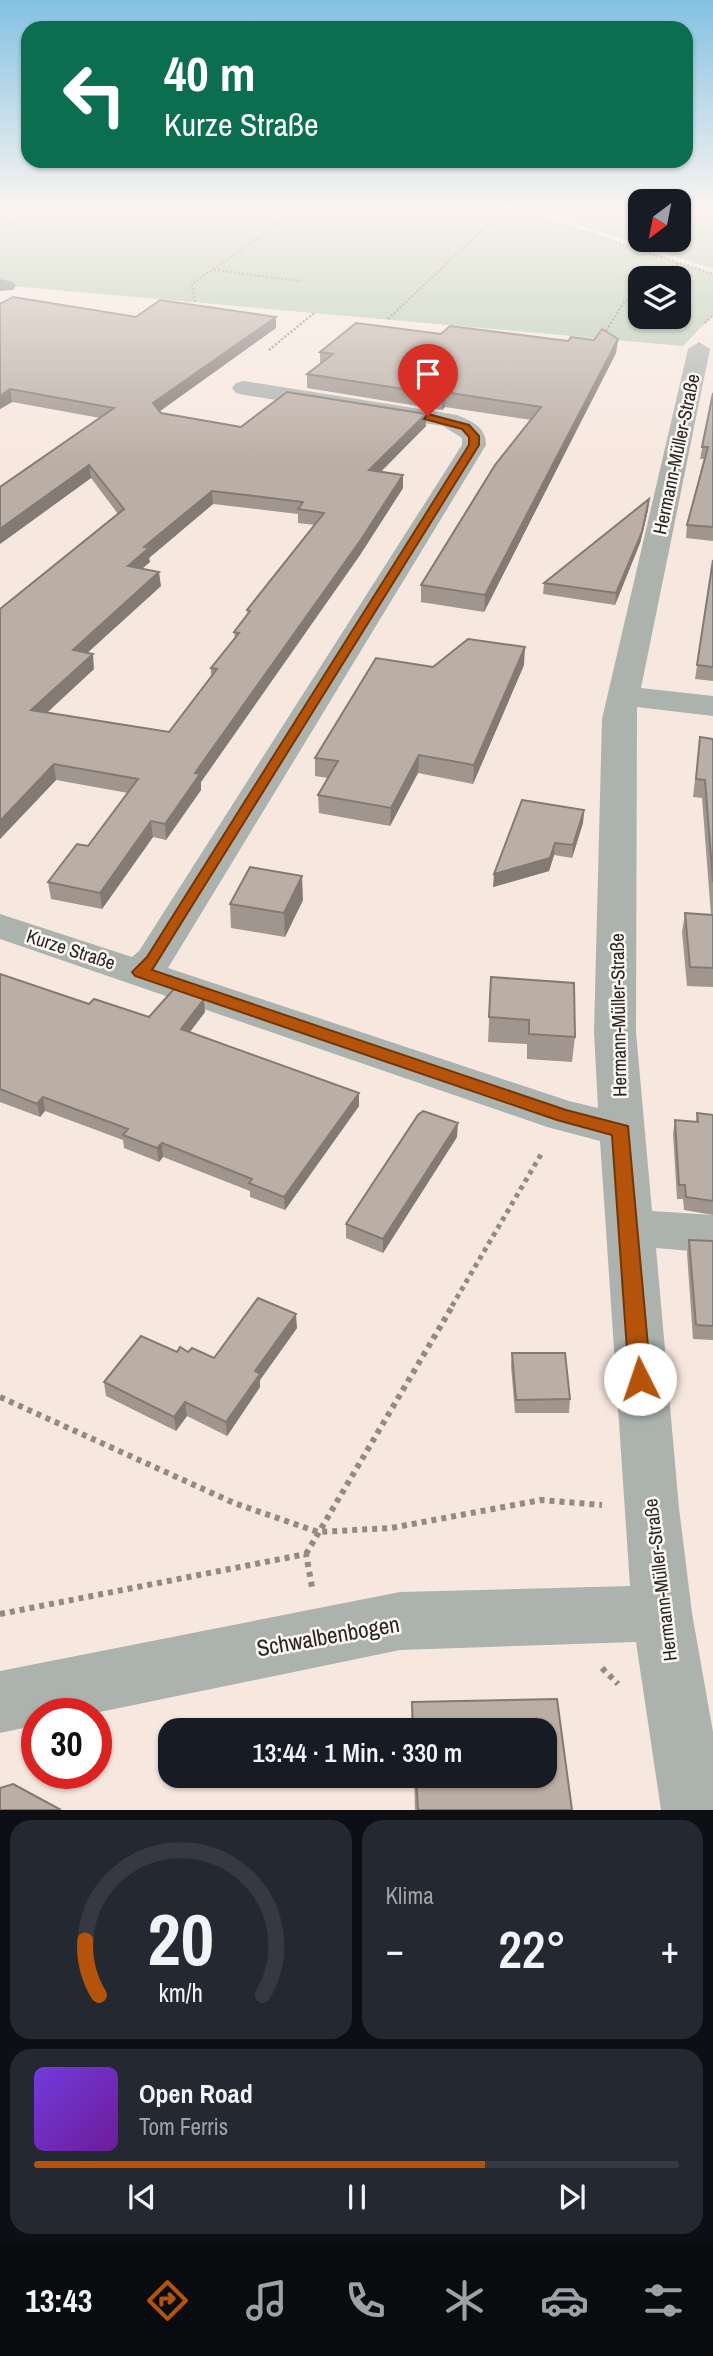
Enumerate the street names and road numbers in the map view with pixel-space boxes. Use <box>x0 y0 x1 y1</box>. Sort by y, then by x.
street label: Hermann-Müller-Straße <box>646 371 706 537</box>
street label: Kurze Straße <box>23 922 119 976</box>
street label: Hermann-Müller-Straße <box>604 933 632 1097</box>
street label: Hermann-Müller-Straße <box>637 1497 683 1663</box>
street label: Schwalbenbogen <box>254 1608 402 1663</box>

